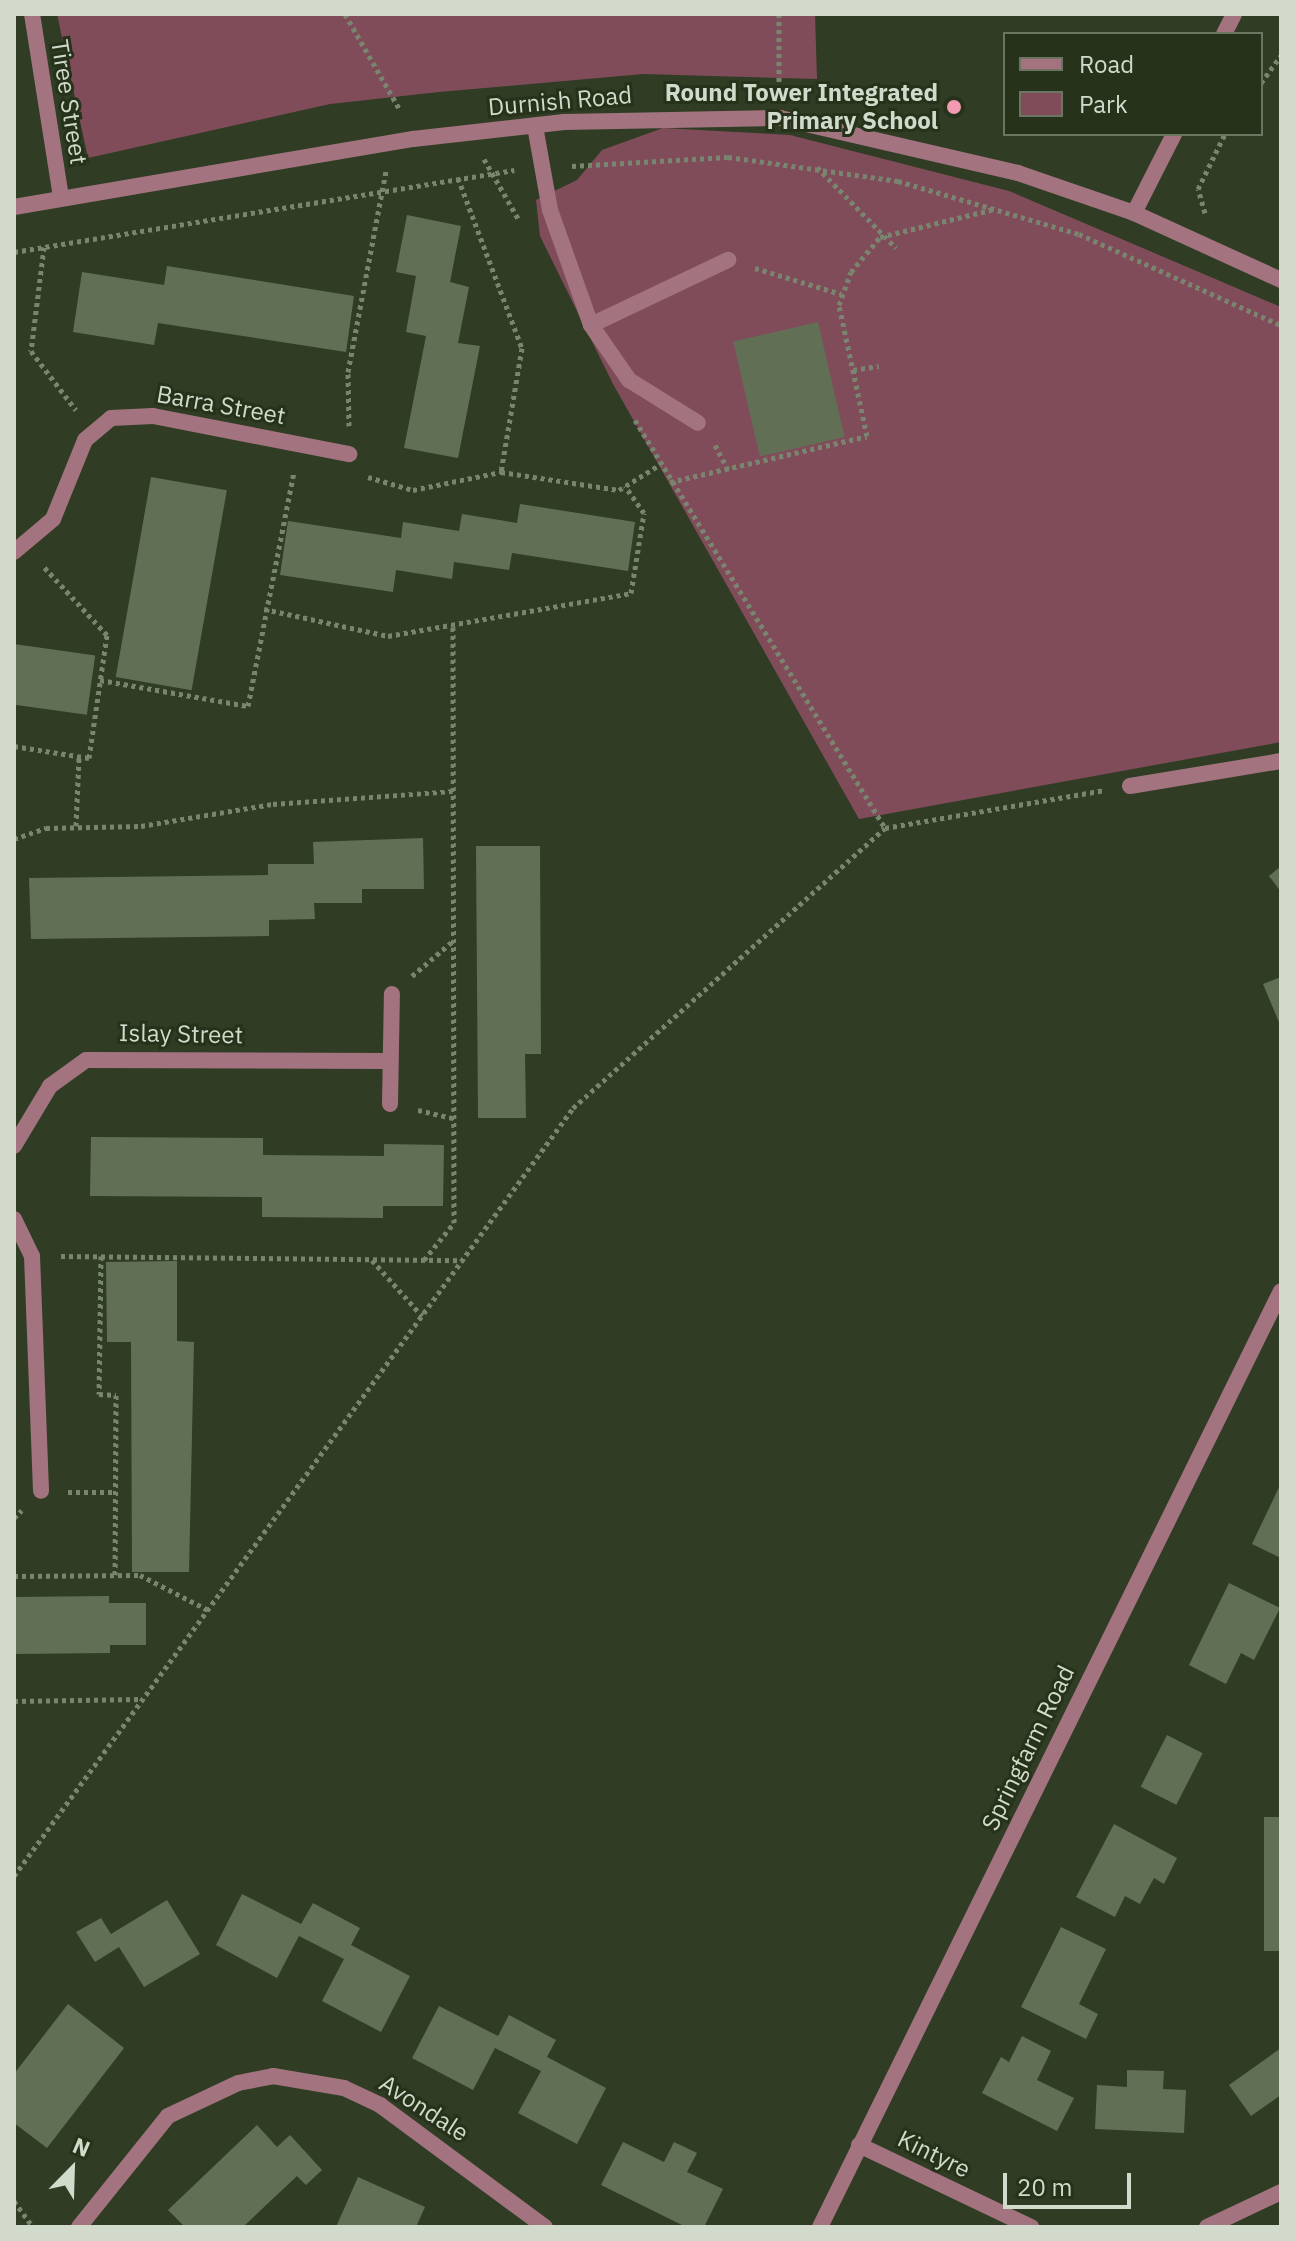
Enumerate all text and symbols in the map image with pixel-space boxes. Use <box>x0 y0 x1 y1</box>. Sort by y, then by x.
legend <box>1003 32 1263 136</box>
street label: Tiree Street <box>45 37 93 167</box>
text: Road <box>1079 48 1134 80</box>
place label: Round Tower Integrated Primary School <box>665 79 938 135</box>
street label: Durnish Road <box>487 80 633 122</box>
text: Park <box>1079 88 1128 120</box>
marker: Round Tower Integrated Primary School <box>945 98 963 116</box>
street label: Barra Street <box>154 380 288 430</box>
street label: Islay Street <box>119 1019 243 1049</box>
street label: Springfarm Road <box>976 1661 1080 1835</box>
street label: Avondale <box>374 2069 474 2147</box>
street label: Kintyre <box>893 2124 975 2184</box>
north arrow <box>32 2129 112 2209</box>
text: N <box>69 2130 95 2163</box>
scale bar <box>1007 2157 1135 2207</box>
text: 20 m <box>1017 2171 1072 2203</box>

